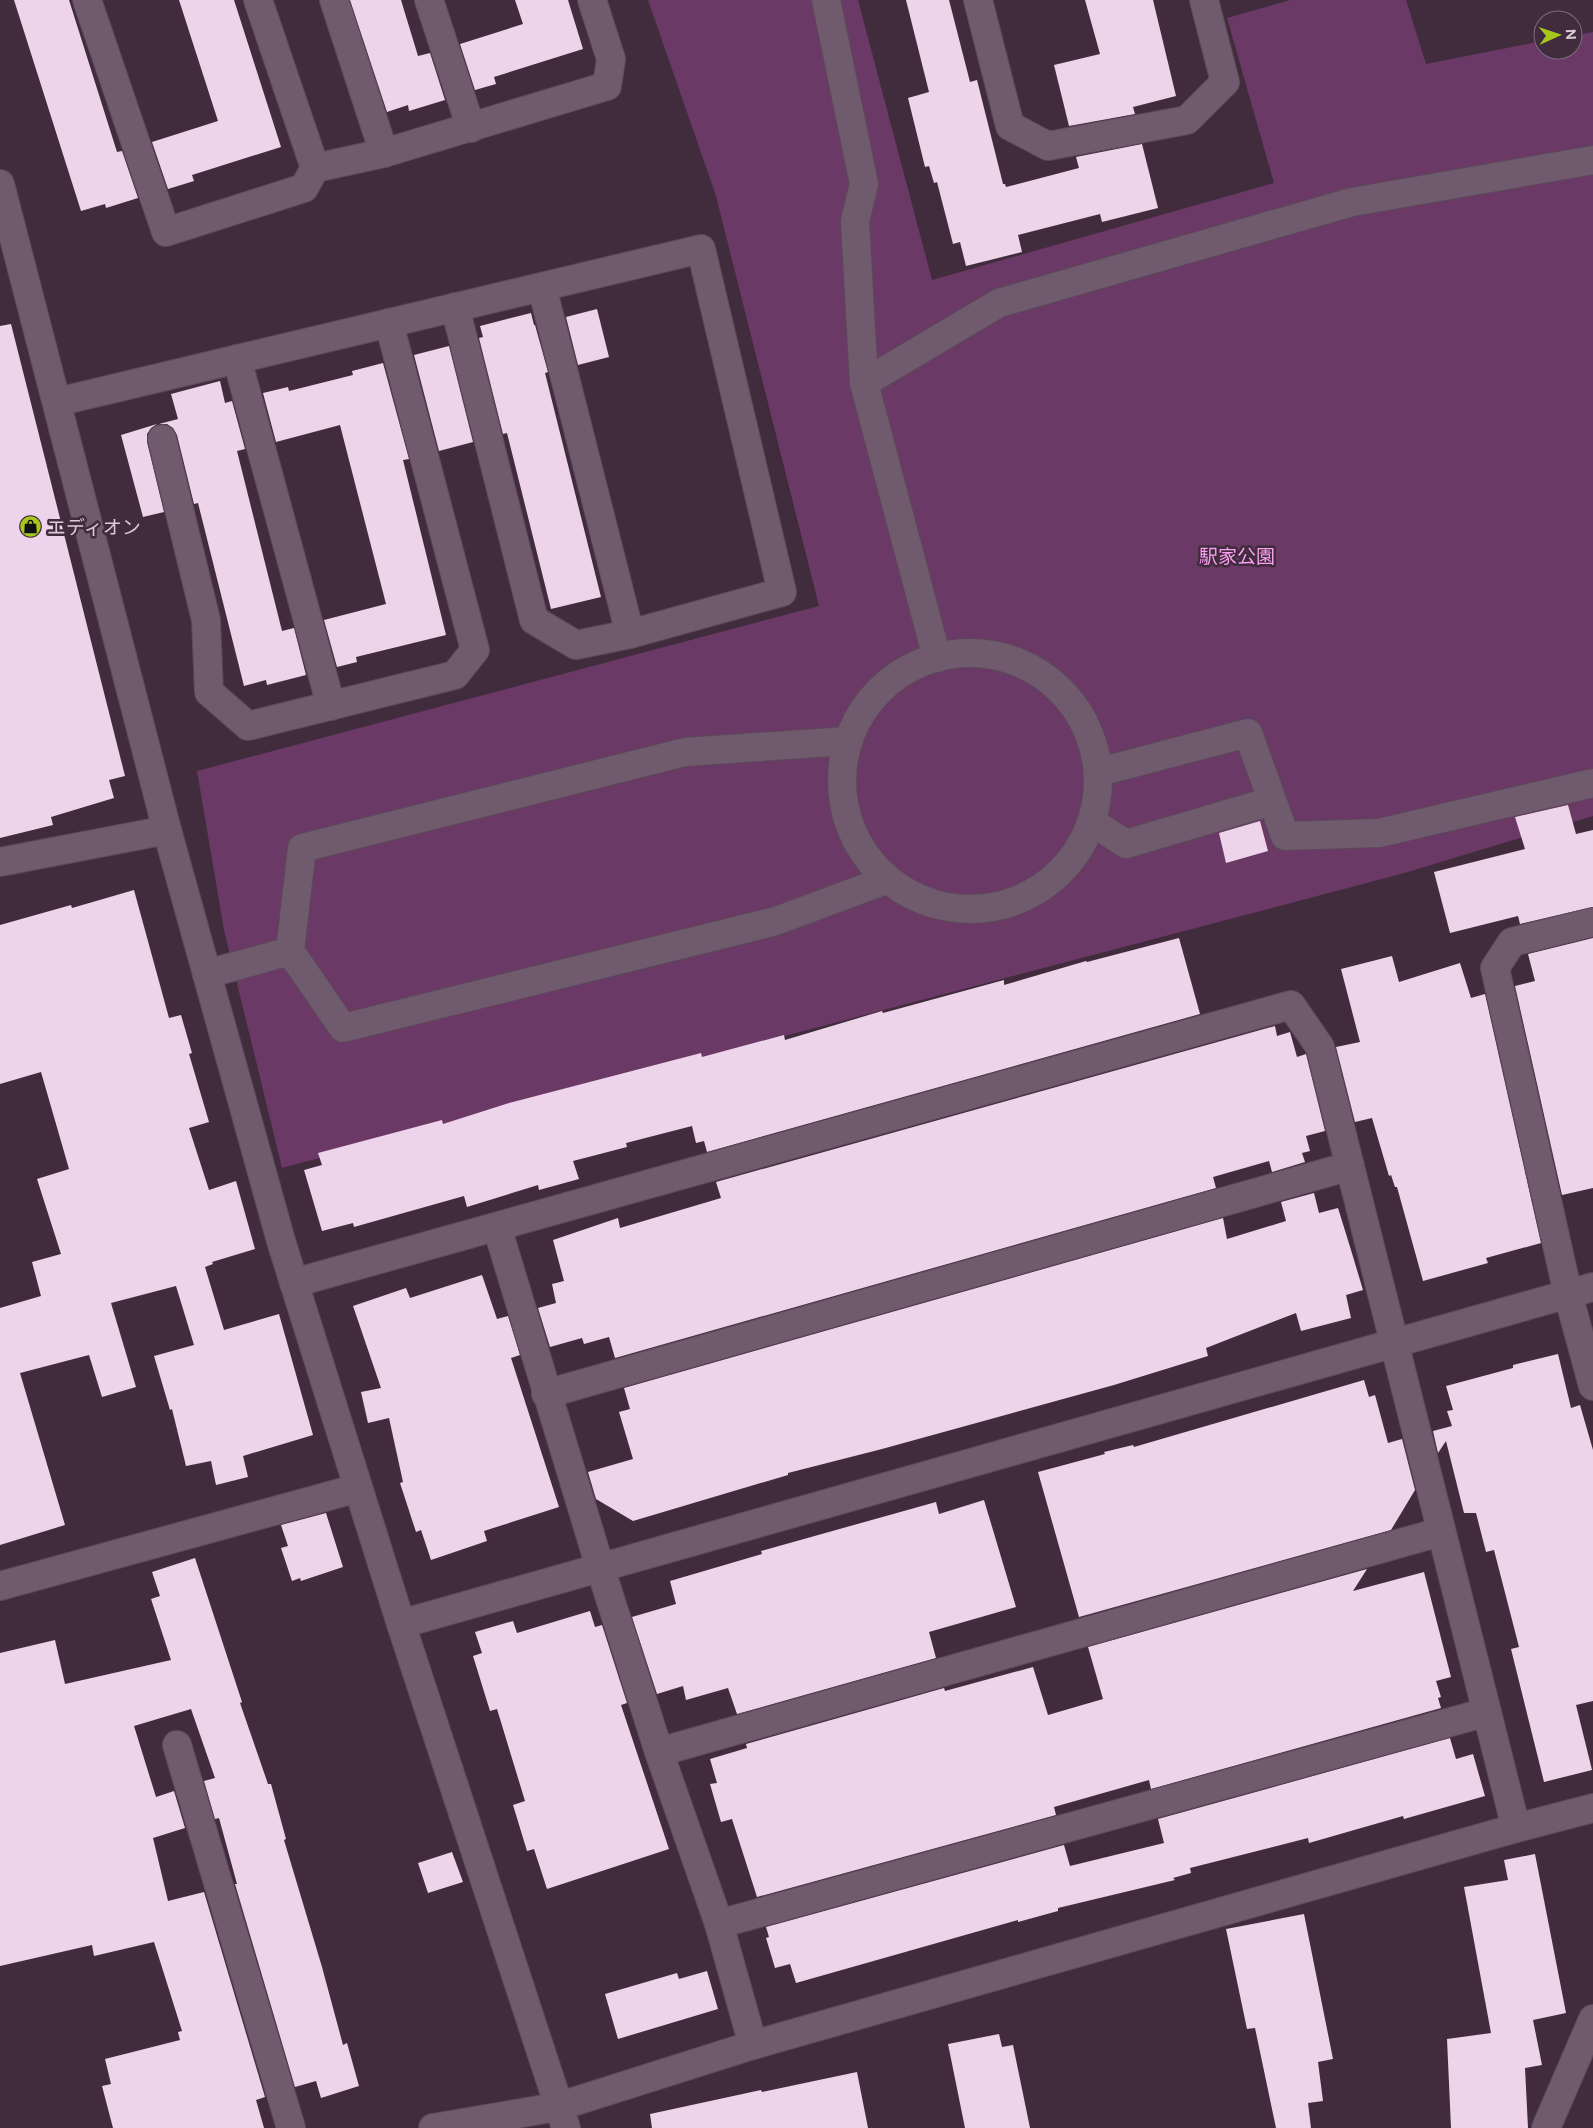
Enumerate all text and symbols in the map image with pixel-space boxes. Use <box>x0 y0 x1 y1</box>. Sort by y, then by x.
north arrow <box>1533 10 1583 60</box>
text: N <box>1562 28 1579 40</box>
shop icon: エディオン <box>19 515 43 539</box>
place label: エディオン <box>47 516 141 539</box>
park label: 駅家公園 <box>1199 545 1275 568</box>

